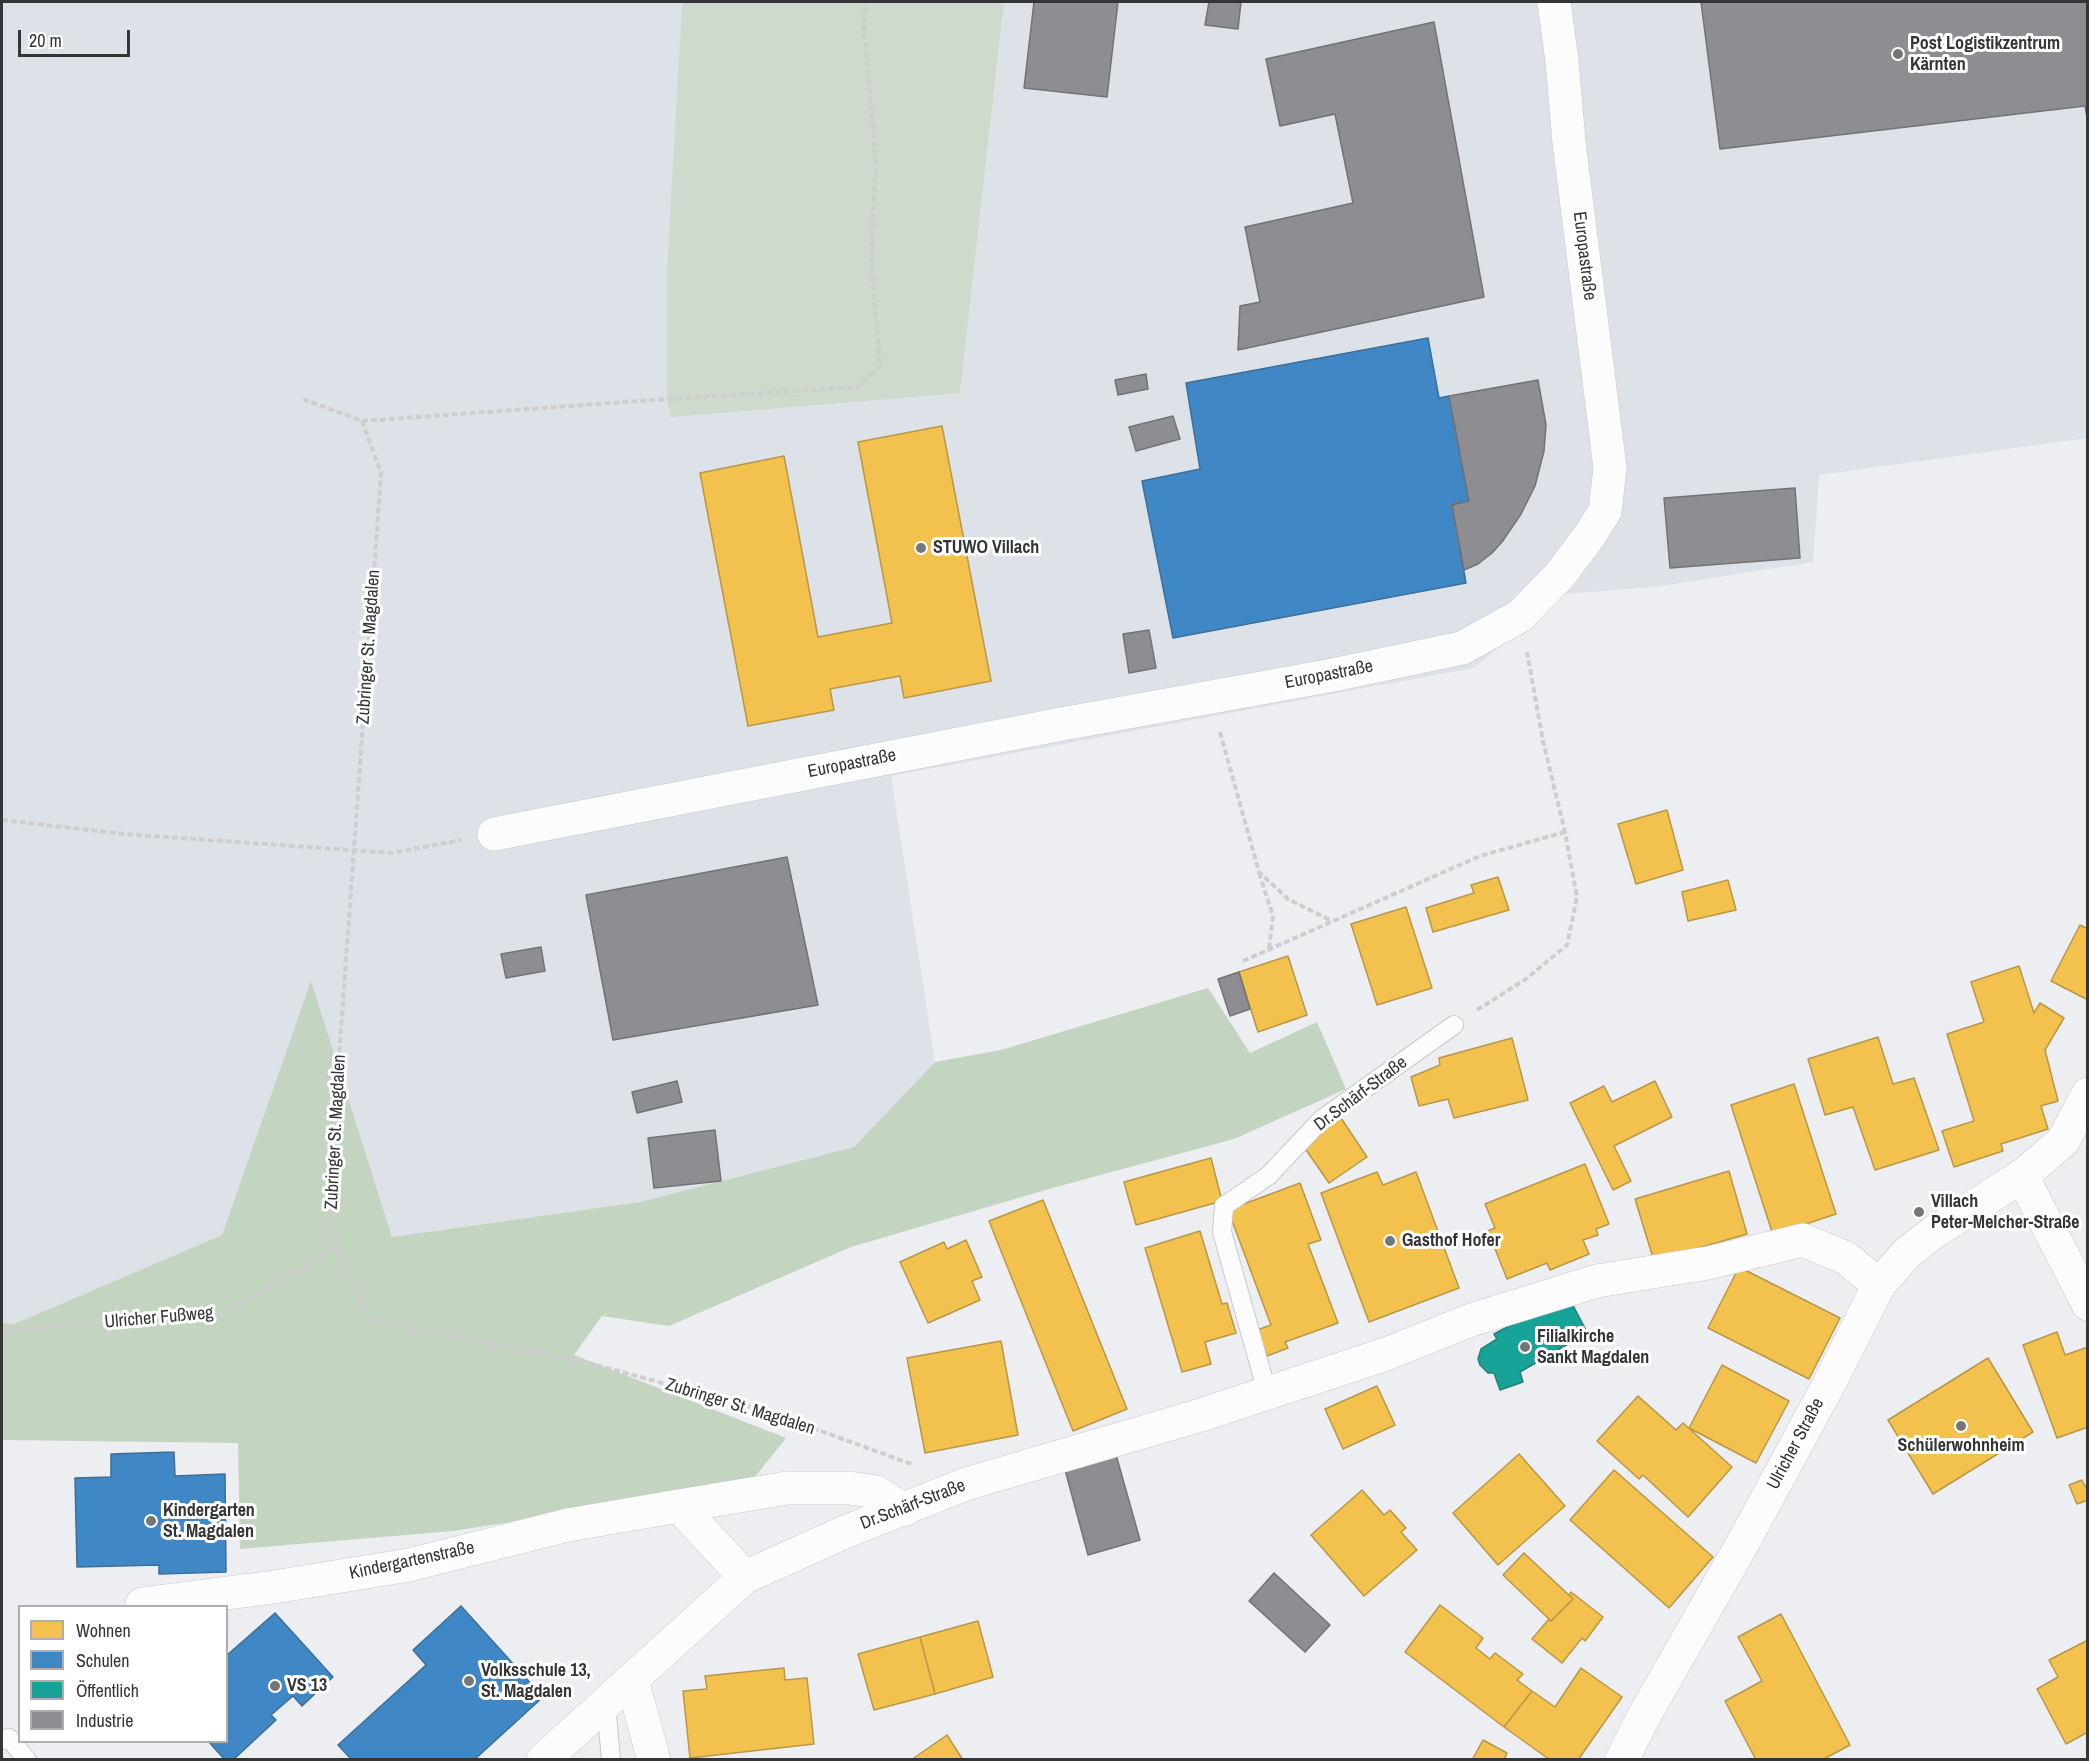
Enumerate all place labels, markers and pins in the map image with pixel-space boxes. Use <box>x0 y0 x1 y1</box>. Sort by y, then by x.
place label: Post Logistikzentrum Kärnten <box>1910 33 2060 76</box>
marker: Post Logistikzentrum Kärnten <box>1891 47 1905 61</box>
place label: STUWO Villach <box>933 537 1039 559</box>
marker: STUWO Villach <box>914 541 928 555</box>
place label: Villach Peter-Melcher-Straße <box>1931 1191 2079 1234</box>
marker: Villach Peter-Melcher-Straße <box>1912 1205 1926 1219</box>
place label: Gasthof Hofer <box>1402 1230 1500 1252</box>
marker: Gasthof Hofer <box>1383 1234 1397 1248</box>
place label: Filialkirche Sankt Magdalen <box>1537 1326 1649 1368</box>
marker: Filialkirche Sankt Magdalen <box>1518 1340 1532 1354</box>
marker: Schülerwohnheim <box>1954 1419 1968 1433</box>
place label: Schülerwohnheim <box>1897 1435 2025 1457</box>
place label: Kindergarten St. Magdalen <box>163 1500 255 1543</box>
marker: Kindergarten St. Magdalen <box>144 1514 158 1528</box>
place label: Volksschule 13, St. Magdalen <box>481 1660 591 1702</box>
marker: Volksschule 13, St. Magdalen <box>462 1674 476 1688</box>
place label: VS 13 <box>287 1675 327 1697</box>
marker: VS 13 <box>268 1679 282 1693</box>

